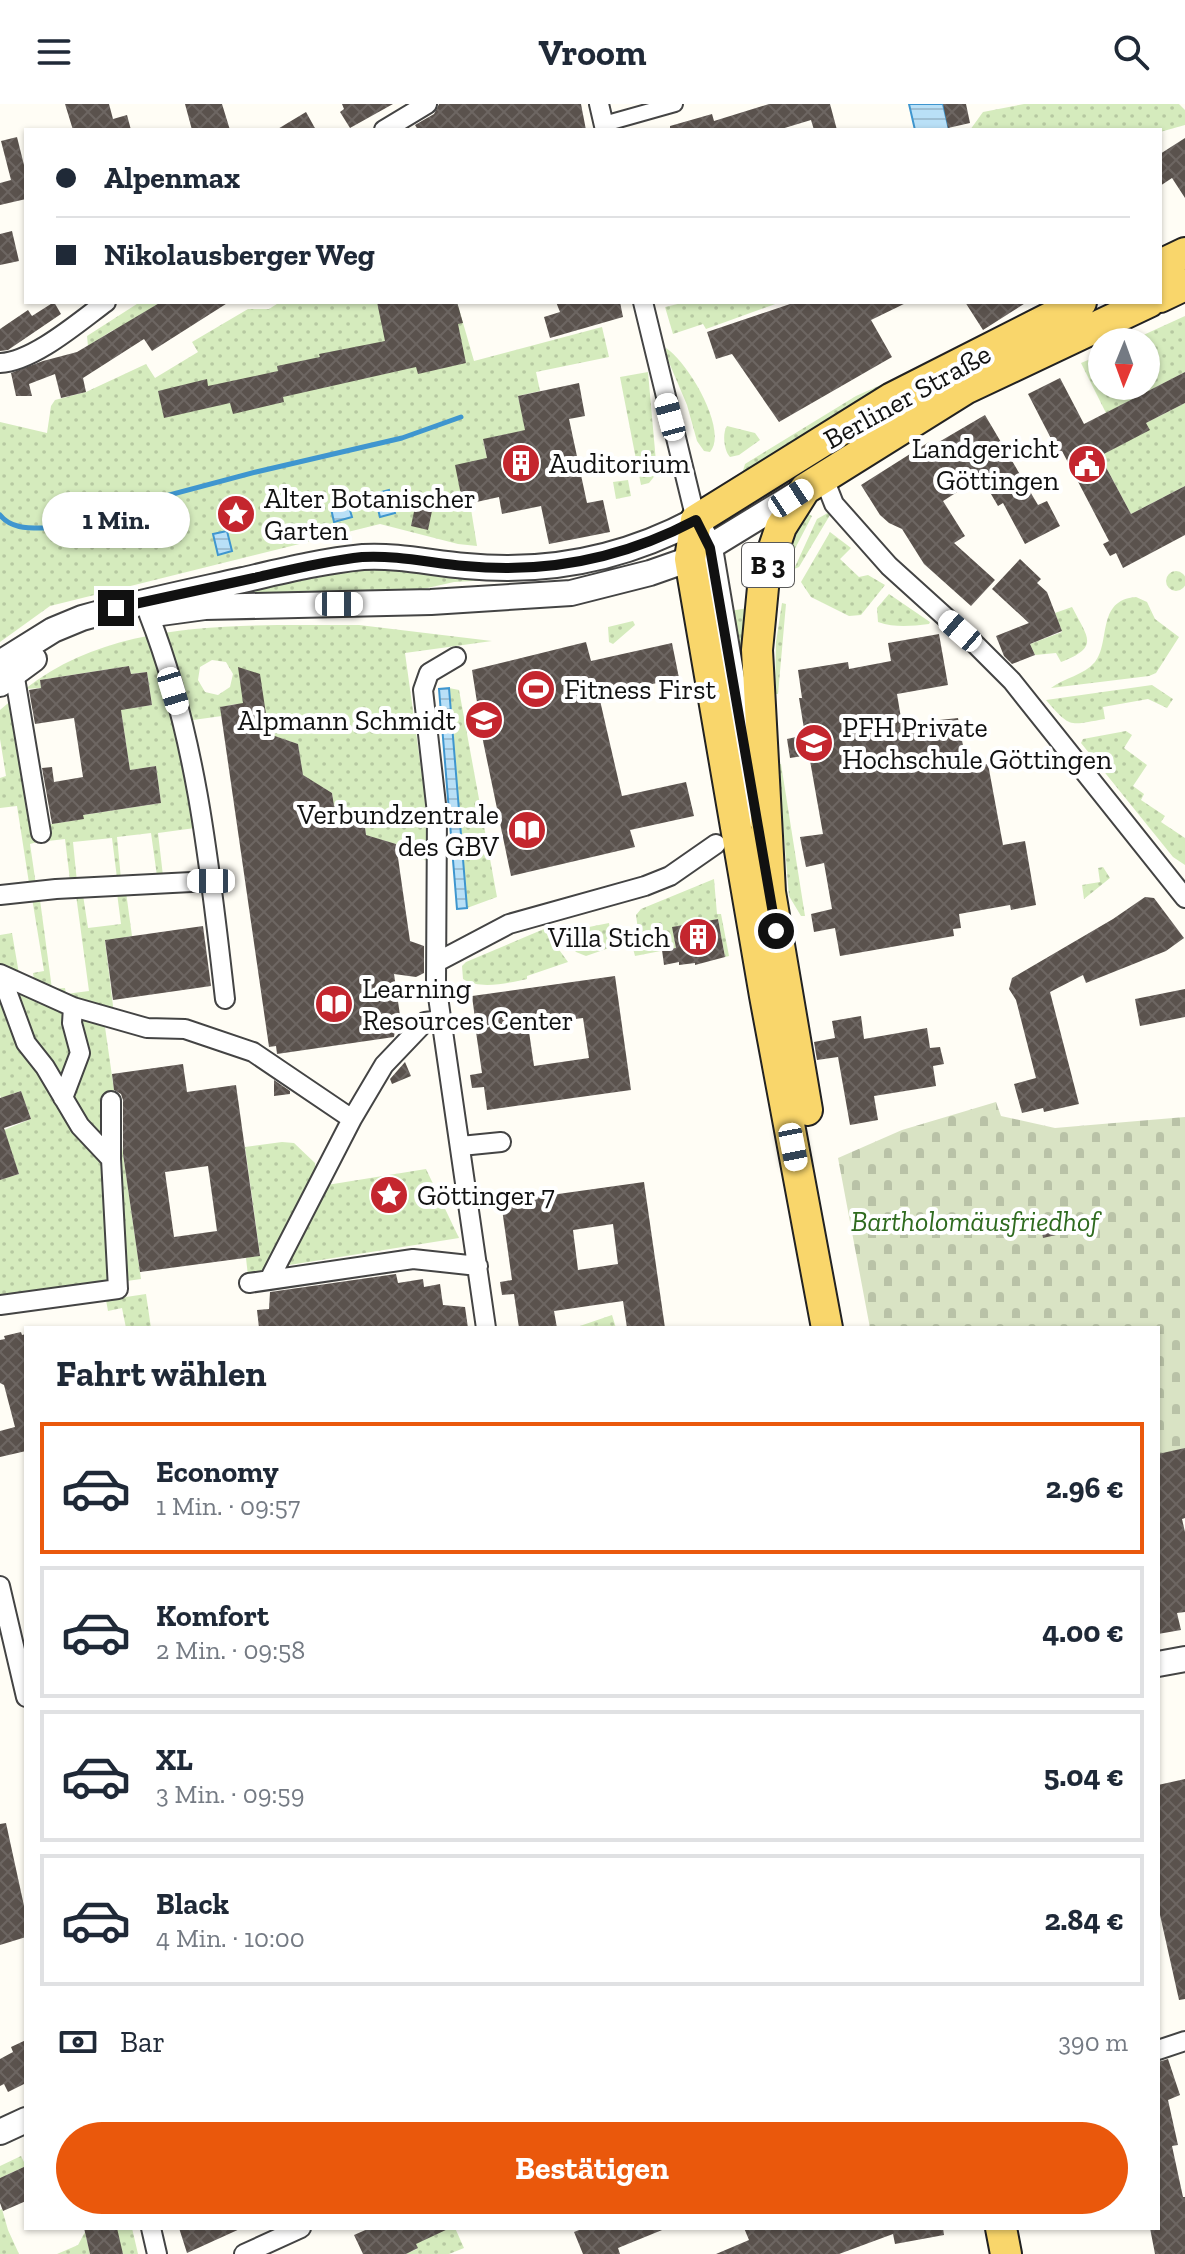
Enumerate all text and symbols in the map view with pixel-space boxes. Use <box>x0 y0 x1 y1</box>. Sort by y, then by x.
icon: menu <box>32 30 76 74</box>
icon: search <box>1109 30 1153 74</box>
text: Vroom <box>539 31 646 74</box>
text: Alpenmax <box>104 160 240 196</box>
text: Nikolausberger Weg <box>104 237 375 273</box>
north arrow <box>1088 328 1160 400</box>
map controls <box>1088 328 1160 400</box>
street label: Berliner Straße <box>818 337 996 456</box>
car <box>652 391 688 443</box>
place label: Landgericht Göttingen <box>912 432 1060 497</box>
building icon: Auditorium <box>500 442 542 484</box>
public building icon: Landgericht Göttingen <box>1066 443 1108 485</box>
place label: Auditorium <box>549 447 690 480</box>
car <box>764 475 818 521</box>
place label: Alter Botanischer Garten <box>264 482 476 547</box>
callout: 1 Min. <box>42 492 190 548</box>
place icon: Alter Botanischer Garten <box>215 493 257 535</box>
text: 1 Min. <box>82 504 150 536</box>
road number: B 3 <box>742 543 794 587</box>
route end <box>98 590 134 626</box>
car <box>315 592 363 616</box>
car <box>934 606 986 656</box>
car <box>155 665 191 717</box>
sports icon: Fitness First <box>515 668 557 710</box>
place label: Fitness First <box>564 673 716 706</box>
school or university icon: Alpmann Schmidt <box>463 699 505 741</box>
place label: Alpmann Schmidt <box>238 704 457 737</box>
place label: PFH Private Hochschule Göttingen <box>842 711 1112 776</box>
school or university icon: PFH Private Hochschule Göttingen <box>793 722 835 764</box>
place label: Verbundzentrale des GBV <box>296 798 500 863</box>
library icon: Verbundzentrale des GBV <box>506 809 548 851</box>
car <box>187 869 235 893</box>
route start <box>758 913 794 949</box>
building icon: Villa Stich <box>677 916 719 958</box>
place label: Villa Stich <box>547 921 670 954</box>
place label: Learning Resources Center <box>362 972 574 1037</box>
library icon: Learning Resources Center <box>313 983 355 1025</box>
car <box>777 1121 809 1173</box>
place icon: Göttinger 7 <box>368 1174 410 1216</box>
place label: Göttinger 7 <box>417 1179 555 1212</box>
park label: Bartholomäusfriedhof <box>851 1205 1102 1238</box>
text: Fahrt wählen <box>56 1352 267 1395</box>
icon: car <box>60 1452 132 1524</box>
text: Economy <box>156 1454 279 1490</box>
text: 2.96 € <box>1046 1470 1124 1506</box>
text: 1 Min. · 09:57 <box>156 1490 300 1522</box>
icon: car <box>60 1596 132 1668</box>
text: Komfort <box>156 1598 269 1634</box>
text: 4.00 € <box>1042 1614 1124 1650</box>
text: 2 Min. · 09:58 <box>156 1634 305 1666</box>
icon: car <box>60 1740 132 1812</box>
text: XL <box>156 1742 193 1778</box>
text: 5.04 € <box>1044 1758 1124 1794</box>
text: 3 Min. · 09:59 <box>156 1778 304 1810</box>
icon: car <box>60 1884 132 1956</box>
text: Black <box>156 1886 229 1922</box>
text: 2.84 € <box>1044 1902 1124 1938</box>
text: 4 Min. · 10:00 <box>156 1922 305 1954</box>
icon: cash <box>56 2020 100 2064</box>
text: Bar <box>120 2024 165 2060</box>
text: 390 m <box>1058 2026 1128 2058</box>
button: Bestätigen <box>56 2122 1128 2214</box>

